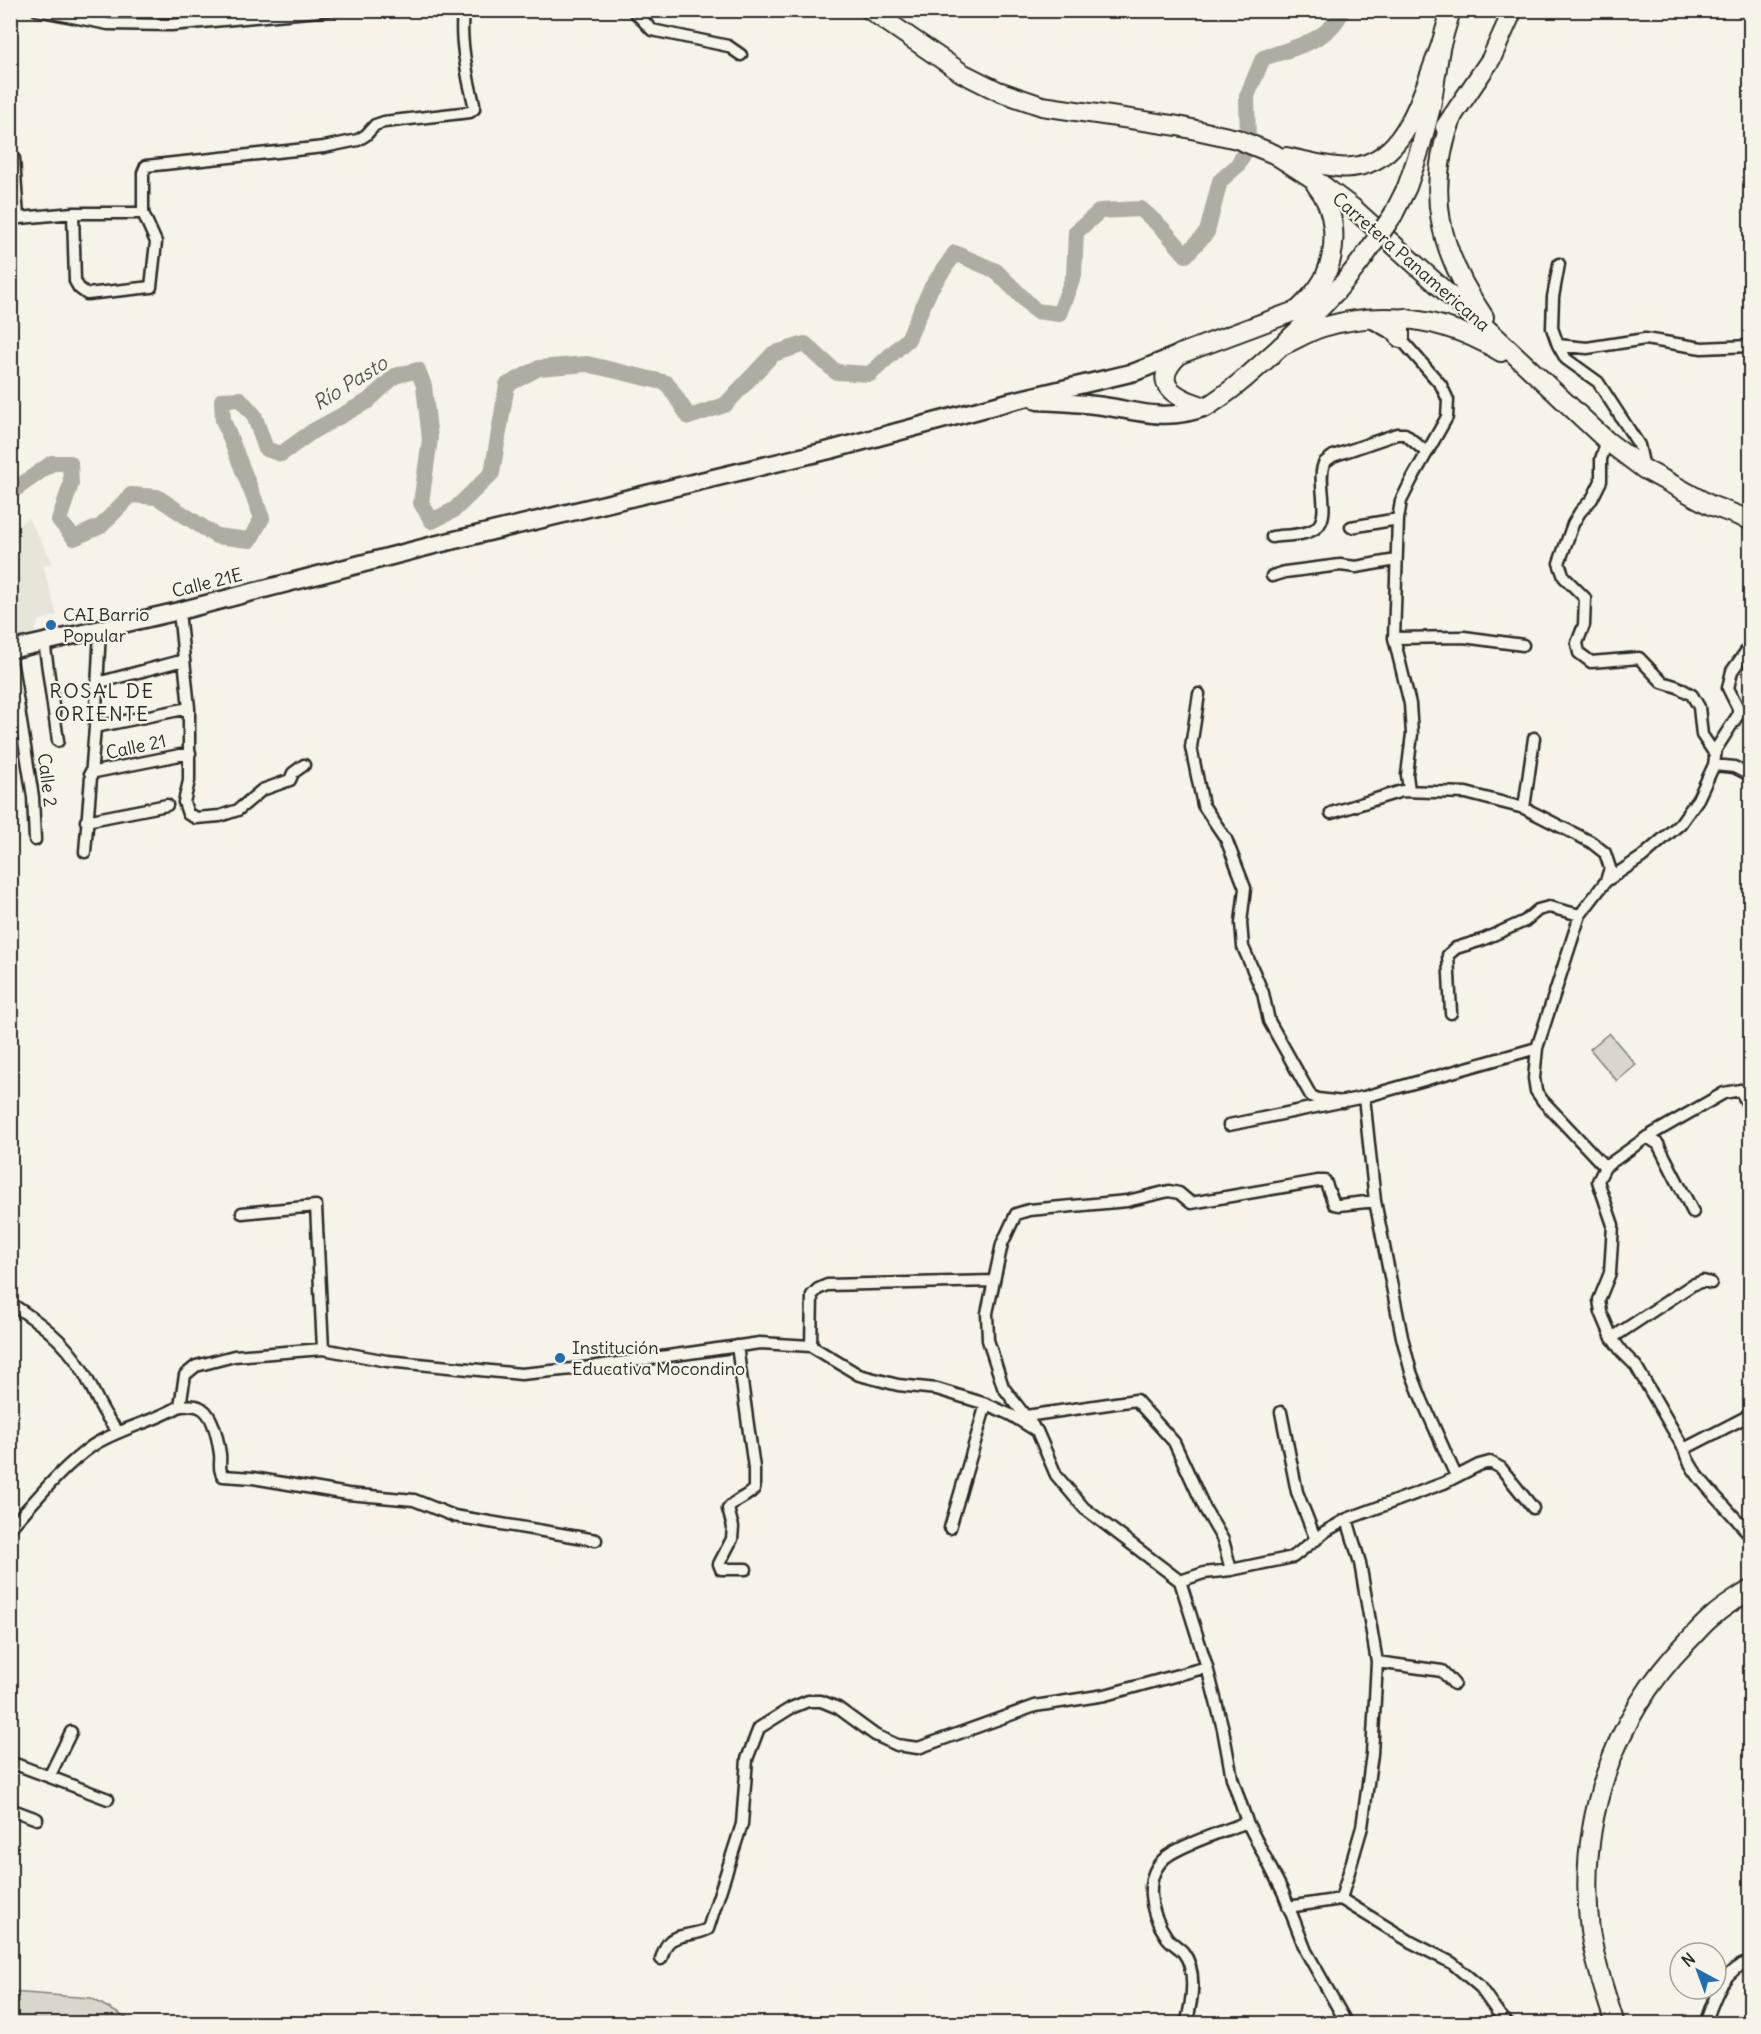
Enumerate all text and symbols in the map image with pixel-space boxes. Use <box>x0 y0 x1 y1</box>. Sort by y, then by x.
street label: Carretera Panamericana <box>1328 187 1495 336</box>
water label: Río Pasto <box>308 349 393 415</box>
street label: Calle 21E <box>169 563 244 602</box>
place label: CAI Barrio Popular <box>63 603 149 647</box>
marker: CAI Barrio Popular <box>44 618 58 632</box>
district label: ROSAL DE ORIENTE <box>49 678 155 726</box>
street label: Calle 21 <box>104 729 168 764</box>
street label: Calle 2 <box>33 752 62 808</box>
place label: Institución Educativa Mocondino <box>572 1336 745 1380</box>
marker: Institución Educativa Mocondino <box>553 1351 567 1365</box>
north arrow <box>1668 1941 1728 2001</box>
text: N <box>1677 1949 1699 1971</box>

